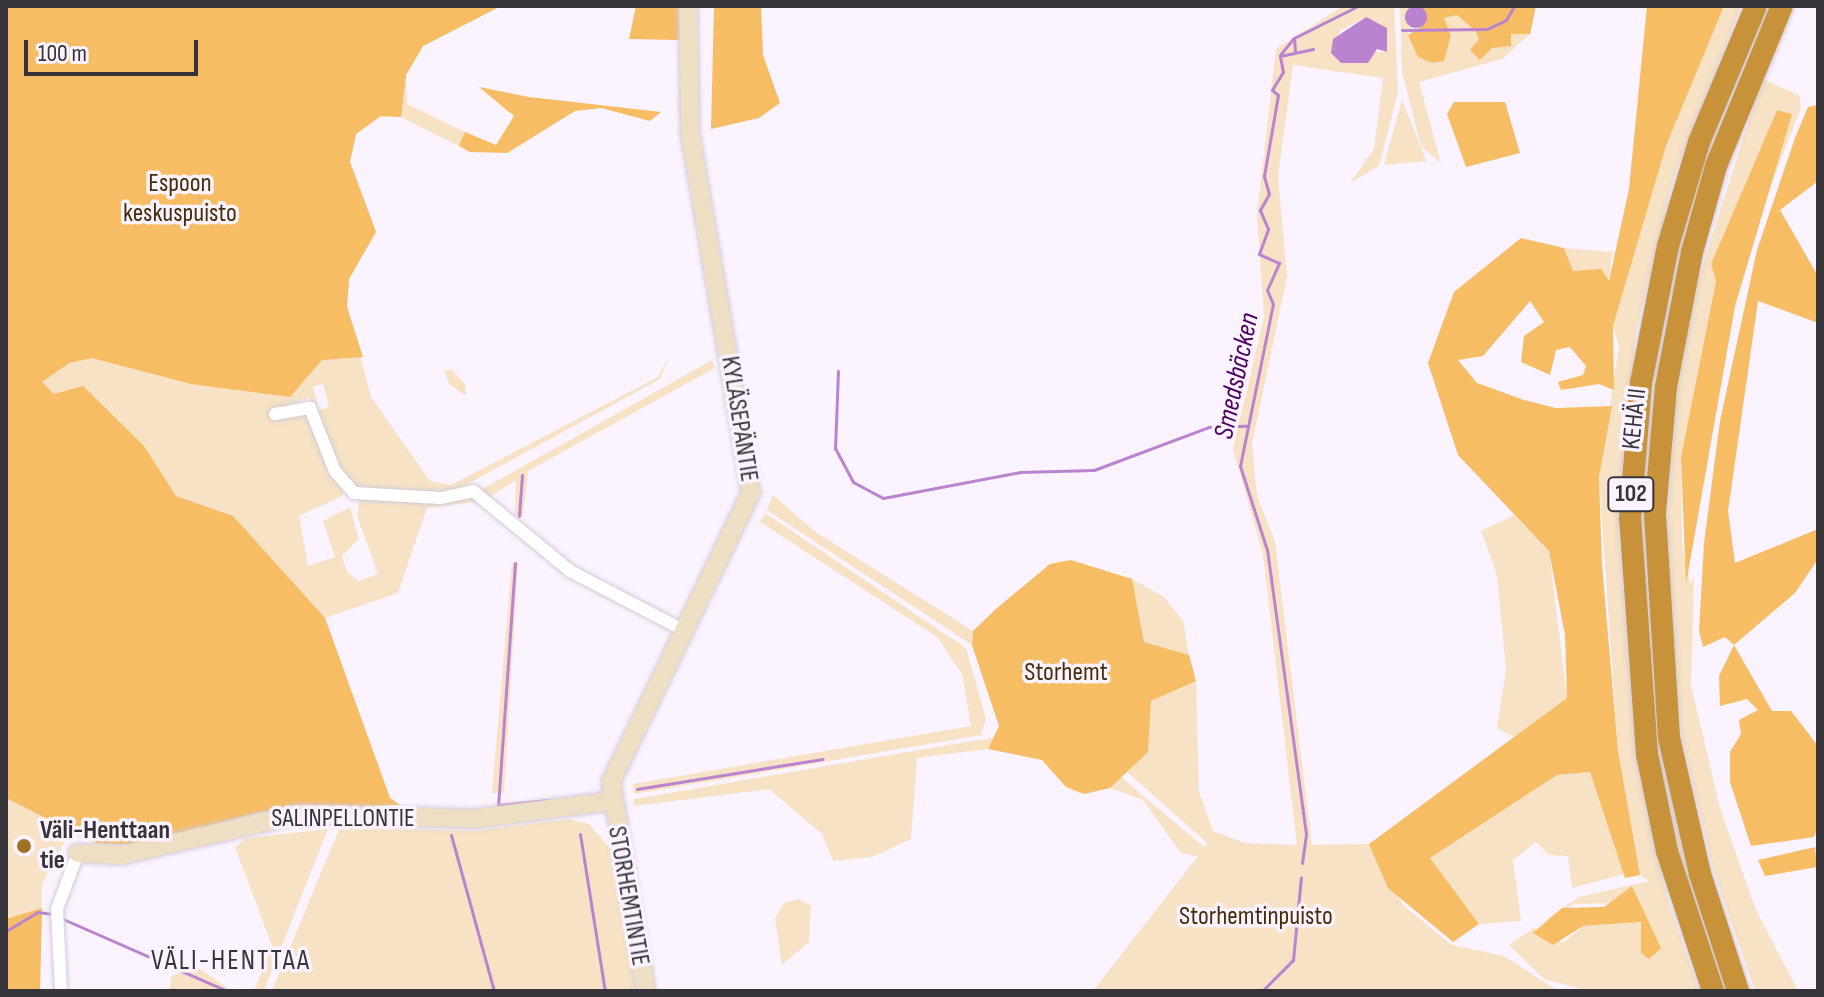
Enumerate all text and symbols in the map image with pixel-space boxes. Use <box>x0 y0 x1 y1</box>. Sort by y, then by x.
scale bar <box>28 24 202 74</box>
text: 100 m <box>38 39 87 68</box>
park label: Espoon keskuspuisto <box>123 168 237 230</box>
water label: Smedsbäcken <box>1207 310 1267 442</box>
street label: KYLÄSEPÄNTIE <box>714 354 764 484</box>
street label: KEHÄ II <box>1616 387 1654 451</box>
road number: 102 <box>1607 474 1655 514</box>
park label: Storhemt <box>1024 657 1108 689</box>
street label: SALINPELLONTIE <box>271 803 415 835</box>
place label: Väli-Henttaan tie <box>40 815 170 876</box>
street label: STORHEMTINTIE <box>600 824 656 968</box>
marker: Väli-Henttaan tie <box>15 837 33 855</box>
park label: Storhemtinpuisto <box>1179 901 1333 933</box>
district label: VÄLI-HENTTAA <box>151 944 311 978</box>

